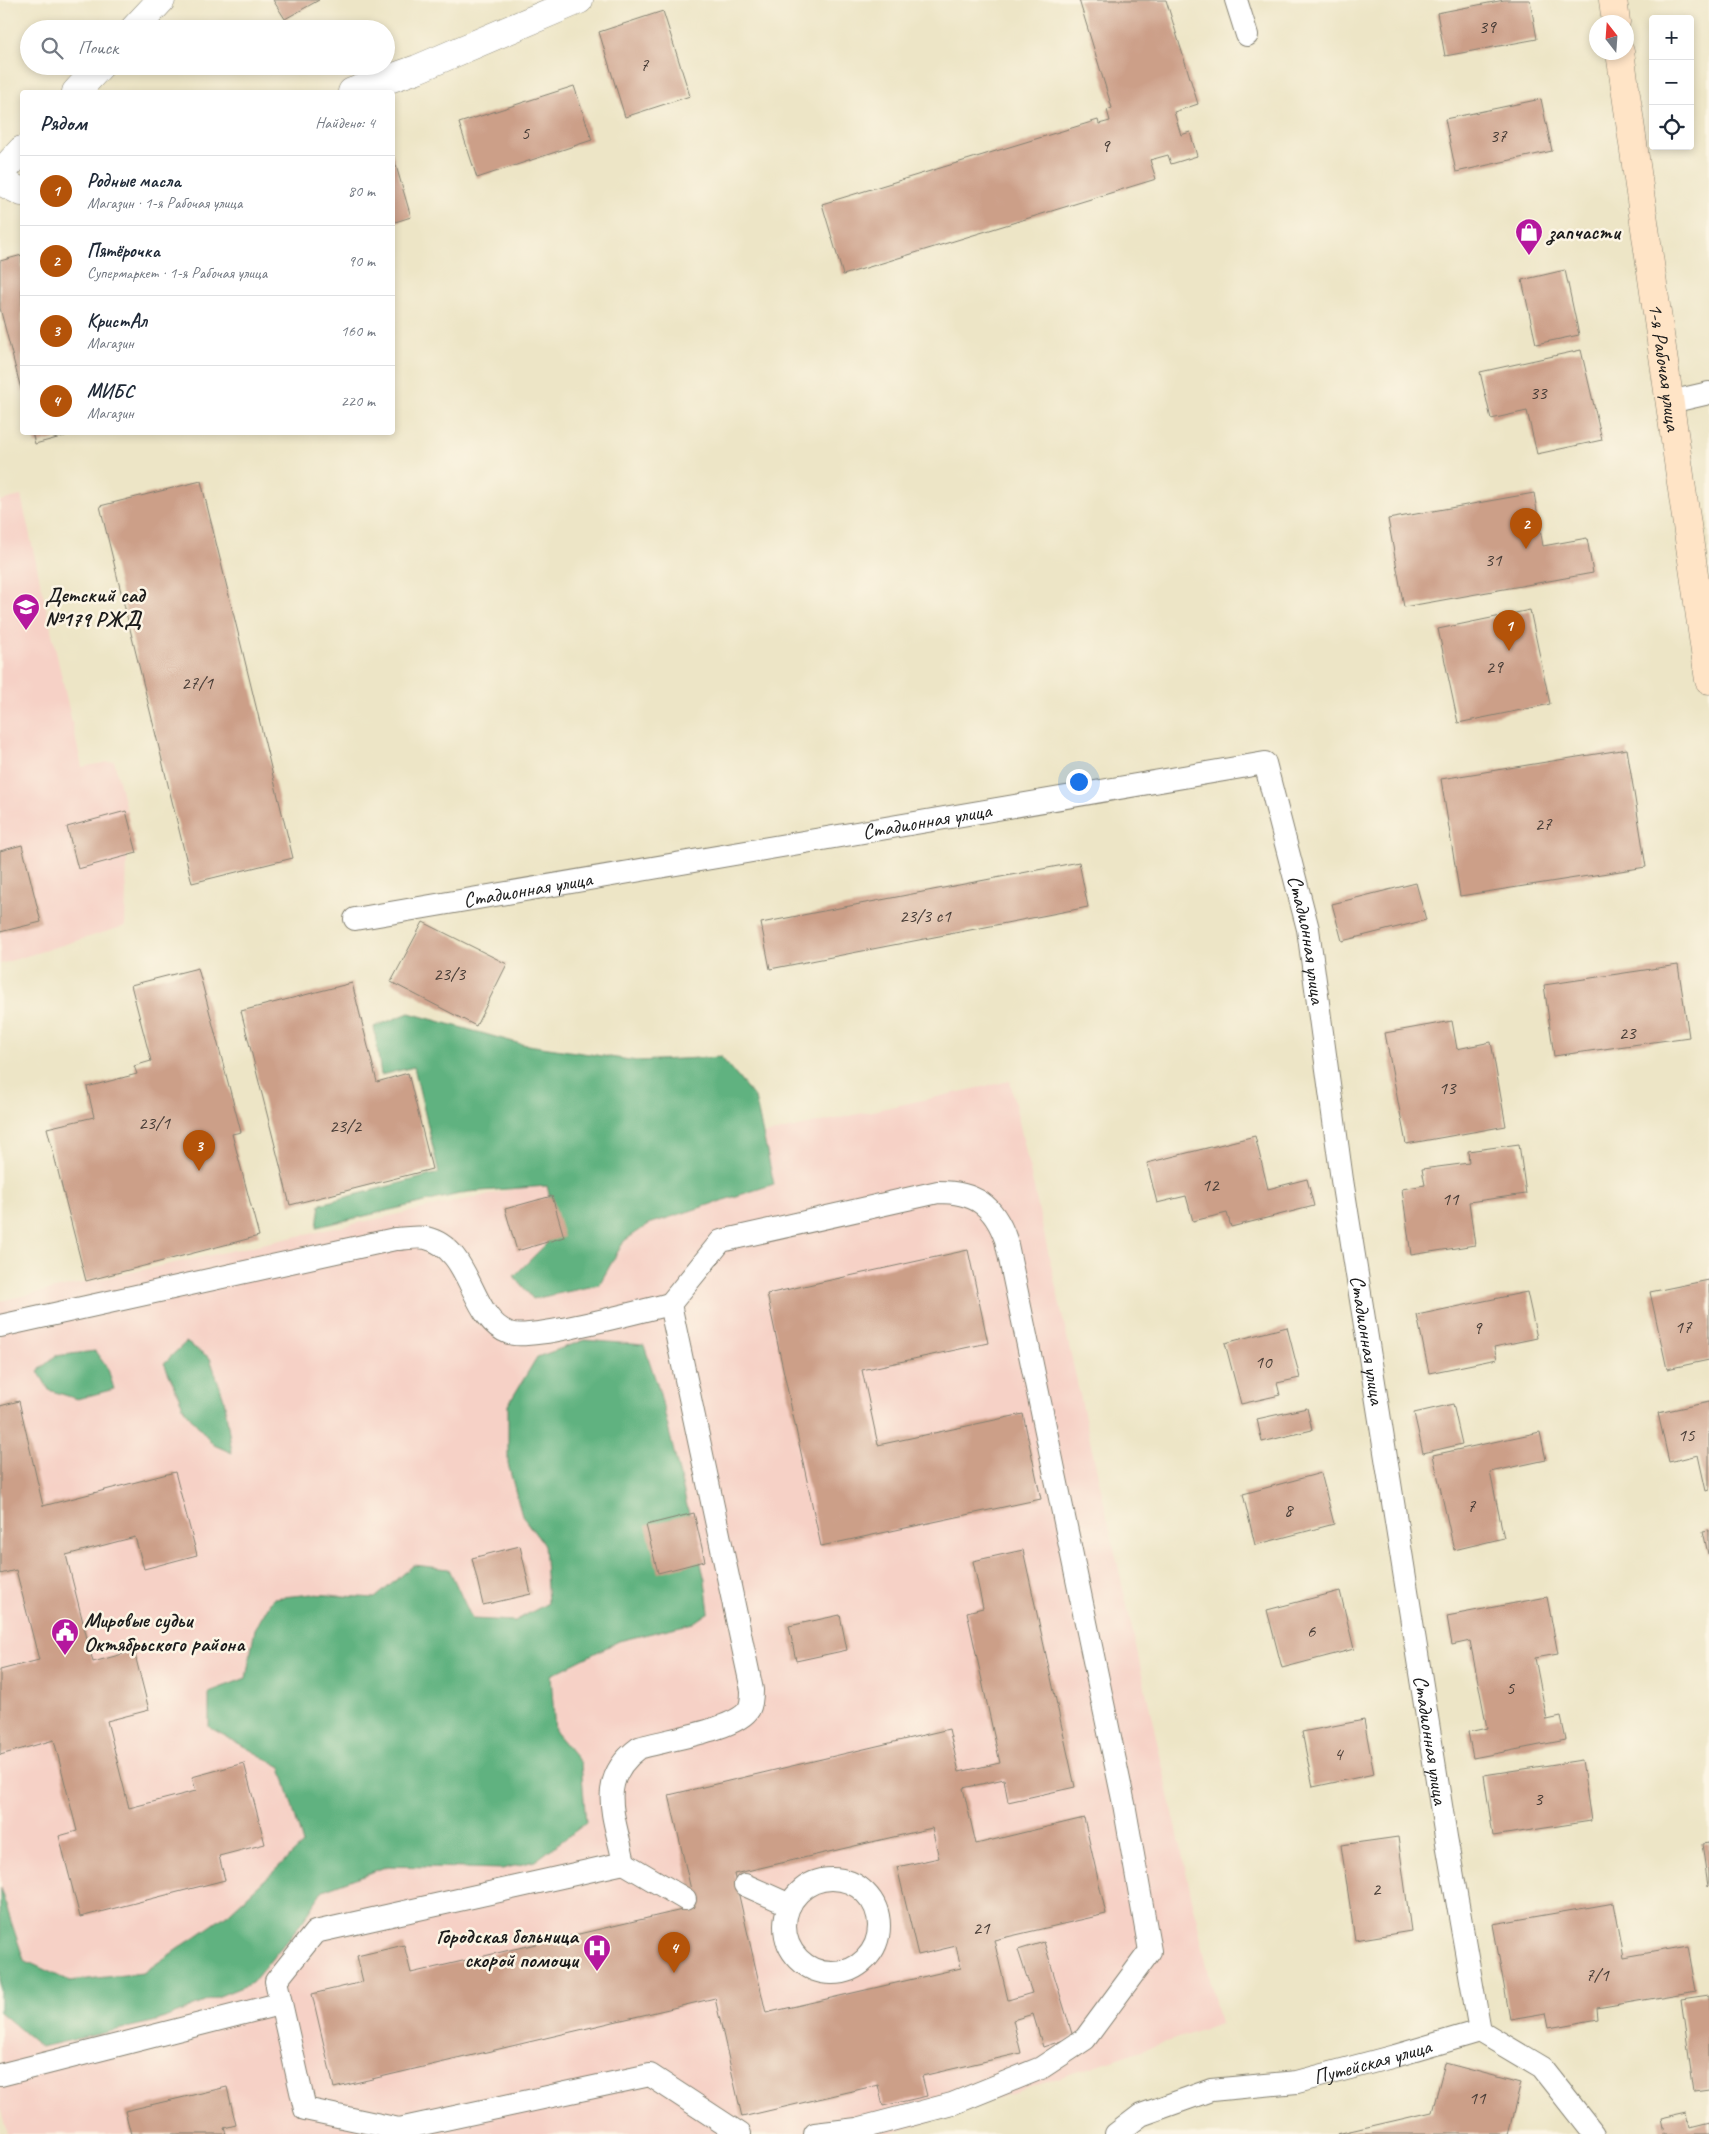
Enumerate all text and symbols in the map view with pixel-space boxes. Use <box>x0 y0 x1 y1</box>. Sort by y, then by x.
house number: 39 <box>1478 15 1497 39</box>
north arrow <box>1589 15 1634 60</box>
map controls <box>1649 15 1694 150</box>
button: + <box>1649 15 1694 60</box>
search box <box>20 20 395 75</box>
icon: search <box>38 34 66 62</box>
text: Поиск <box>78 36 118 60</box>
house number: 7 <box>640 53 650 77</box>
button: − <box>1649 60 1694 105</box>
button: locate <box>1649 105 1694 150</box>
text: Рядом <box>40 110 87 136</box>
text: Найдено: 4 <box>315 113 375 133</box>
house number: 5 <box>521 121 531 145</box>
house number: 37 <box>1489 124 1508 148</box>
house number: 9 <box>1101 134 1111 158</box>
text: Родные масла <box>87 169 181 193</box>
text: 1 <box>52 181 60 201</box>
text: 80 m <box>348 181 375 201</box>
text: Магазин · 1-я Рабочая улица <box>87 193 242 213</box>
shop icon: запчасти <box>1514 217 1544 256</box>
place label: запчасти <box>1545 219 1622 246</box>
text: Пятёрочка <box>87 239 160 263</box>
text: 2 <box>52 251 60 271</box>
text: 90 m <box>348 251 375 271</box>
text: Супермаркет · 1-я Рабочая улица <box>87 263 267 283</box>
street label: 1-я Рабочая улица <box>1643 301 1687 434</box>
text: КристАл <box>87 309 147 333</box>
text: 3 <box>52 321 60 341</box>
text: 160 m <box>341 321 375 341</box>
text: Магазин <box>87 333 134 353</box>
text: МИБС <box>87 379 134 403</box>
house number: 33 <box>1529 381 1548 405</box>
text: 4 <box>52 391 60 411</box>
text: 220 m <box>341 391 375 411</box>
text: Магазин <box>87 403 134 423</box>
pin: 2 <box>1510 508 1542 549</box>
house number: 31 <box>1484 548 1503 572</box>
place label: Детский сад №179 РЖД <box>45 582 147 632</box>
school or university icon: Детский сад №179 РЖД <box>11 592 41 631</box>
pin: 1 <box>1493 610 1525 651</box>
house number: 29 <box>1485 655 1504 679</box>
house number: 27/1 <box>181 671 214 695</box>
your location <box>1066 769 1092 795</box>
street label: Стадионная улица <box>860 797 995 845</box>
house number: 27 <box>1534 812 1553 836</box>
street label: Стадионная улица <box>461 865 595 913</box>
street label: Стадионная улица <box>1282 873 1331 1007</box>
house number: 23/3 с1 <box>899 904 952 928</box>
house number: 23/3 <box>433 962 466 986</box>
house number: 23 <box>1618 1021 1637 1045</box>
house number: 13 <box>1438 1076 1457 1100</box>
house number: 23/1 <box>138 1111 171 1135</box>
house number: 23/2 <box>329 1114 362 1138</box>
pin: 3 <box>183 1130 215 1171</box>
house number: 12 <box>1201 1173 1220 1197</box>
house number: 11 <box>1441 1187 1460 1211</box>
street label: Стадионная улица <box>1344 1274 1391 1408</box>
house number: 17 <box>1674 1315 1693 1339</box>
house number: 9 <box>1473 1316 1483 1340</box>
house number: 10 <box>1254 1350 1273 1374</box>
house number: 15 <box>1677 1423 1696 1447</box>
house number: 7 <box>1467 1494 1477 1518</box>
house number: 8 <box>1284 1498 1295 1522</box>
place label: Мировые судьи Октябрьского района <box>84 1607 246 1657</box>
public building icon: Мировые судьи Октябрьского района <box>50 1617 80 1656</box>
house number: 6 <box>1307 1619 1317 1643</box>
street label: Стадионная улица <box>1408 1674 1454 1808</box>
house number: 5 <box>1506 1676 1516 1700</box>
house number: 4 <box>1334 1742 1345 1766</box>
house number: 3 <box>1534 1787 1544 1811</box>
house number: 2 <box>1372 1877 1382 1901</box>
house number: 21 <box>972 1916 991 1940</box>
place label: Городская больница скорой помощи <box>436 1923 580 1973</box>
pin: 4 <box>658 1932 690 1973</box>
hospital icon: Городская больница скорой помощи <box>582 1933 612 1972</box>
house number: 7/1 <box>1585 1963 1610 1987</box>
street label: Путейская улица <box>1310 2033 1436 2090</box>
house number: 11 <box>1468 2086 1487 2110</box>

